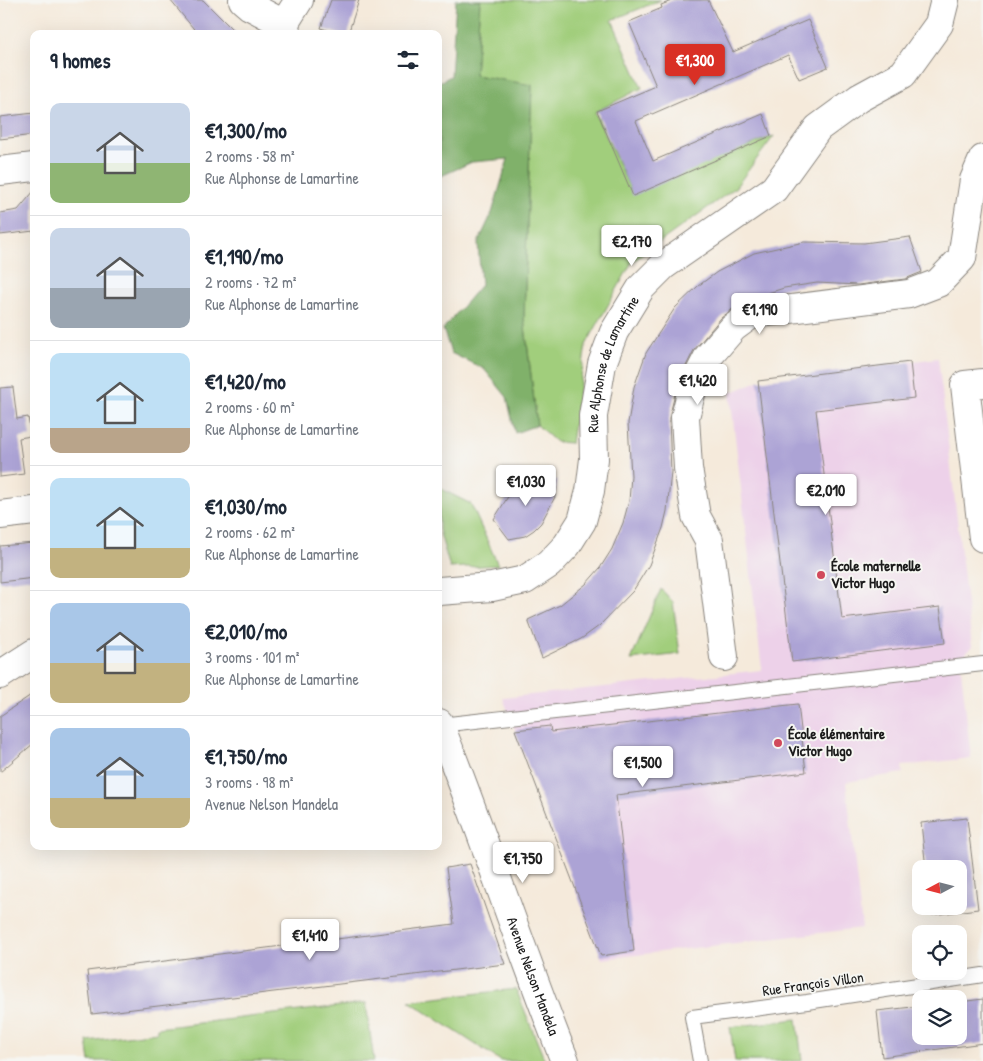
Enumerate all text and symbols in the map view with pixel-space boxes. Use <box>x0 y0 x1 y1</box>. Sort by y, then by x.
pin: €1,300 <box>654 44 736 86</box>
text: 9 homes <box>50 46 111 75</box>
icon: filters <box>394 46 422 74</box>
text: €1,300 <box>676 49 714 71</box>
text: €1,300/mo <box>205 116 287 145</box>
icon: home <box>90 123 150 183</box>
text: 2 rooms · 58 m² <box>205 145 295 167</box>
text: Rue Alphonse de Lamartine <box>205 167 359 189</box>
pin: €2,170 <box>591 224 673 267</box>
text: €2,170 <box>612 230 652 252</box>
text: €1,190/mo <box>205 242 283 271</box>
icon: home <box>90 248 150 308</box>
text: 2 rooms · 72 m² <box>205 271 296 293</box>
street label: Rue Alphonse de Lamartine <box>582 292 644 433</box>
pin: €1,190 <box>719 292 801 335</box>
text: Rue Alphonse de Lamartine <box>205 293 359 315</box>
text: €1,190 <box>742 298 778 320</box>
pin: €1,420 <box>657 364 739 406</box>
text: €1,420/mo <box>205 367 286 396</box>
text: €1,420 <box>679 369 717 391</box>
icon: home <box>90 373 150 433</box>
text: 2 rooms · 60 m² <box>205 396 295 418</box>
text: Rue Alphonse de Lamartine <box>205 418 359 440</box>
pin: €1,030 <box>485 464 567 507</box>
text: €1,030 <box>507 470 545 492</box>
pin: €2,010 <box>785 474 867 516</box>
text: €2,010 <box>807 479 845 501</box>
text: €1,030/mo <box>205 492 287 521</box>
icon: home <box>90 498 150 558</box>
text: 2 rooms · 62 m² <box>205 521 295 543</box>
text: Rue Alphonse de Lamartine <box>205 543 359 565</box>
place label: École maternelle Victor Hugo <box>831 555 921 594</box>
marker: École maternelle Victor Hugo <box>815 569 827 581</box>
text: €2,010/mo <box>205 617 287 646</box>
icon: home <box>90 623 150 683</box>
text: 3 rooms · 101 m² <box>205 646 300 668</box>
text: Rue Alphonse de Lamartine <box>205 668 359 690</box>
place label: École élémentaire Victor Hugo <box>788 723 885 762</box>
marker: École élémentaire Victor Hugo <box>772 737 784 749</box>
text: €1,750/mo <box>205 742 287 771</box>
pin: €1,500 <box>602 746 684 788</box>
icon: home <box>90 748 150 808</box>
text: €1,500 <box>624 751 662 773</box>
text: 3 rooms · 98 m² <box>205 771 294 793</box>
text: Avenue Nelson Mandela <box>205 793 338 815</box>
pin: €1,750 <box>482 842 564 884</box>
text: €1,750 <box>504 847 542 869</box>
north arrow <box>912 860 968 915</box>
map controls <box>912 860 967 1045</box>
street label: Avenue Nelson Mandela <box>502 914 565 1038</box>
pin: €1,410 <box>269 918 351 961</box>
text: €1,410 <box>292 924 328 946</box>
button: locate <box>912 925 967 980</box>
street label: Rue François Villon <box>761 966 865 1001</box>
button: layers <box>912 990 967 1045</box>

